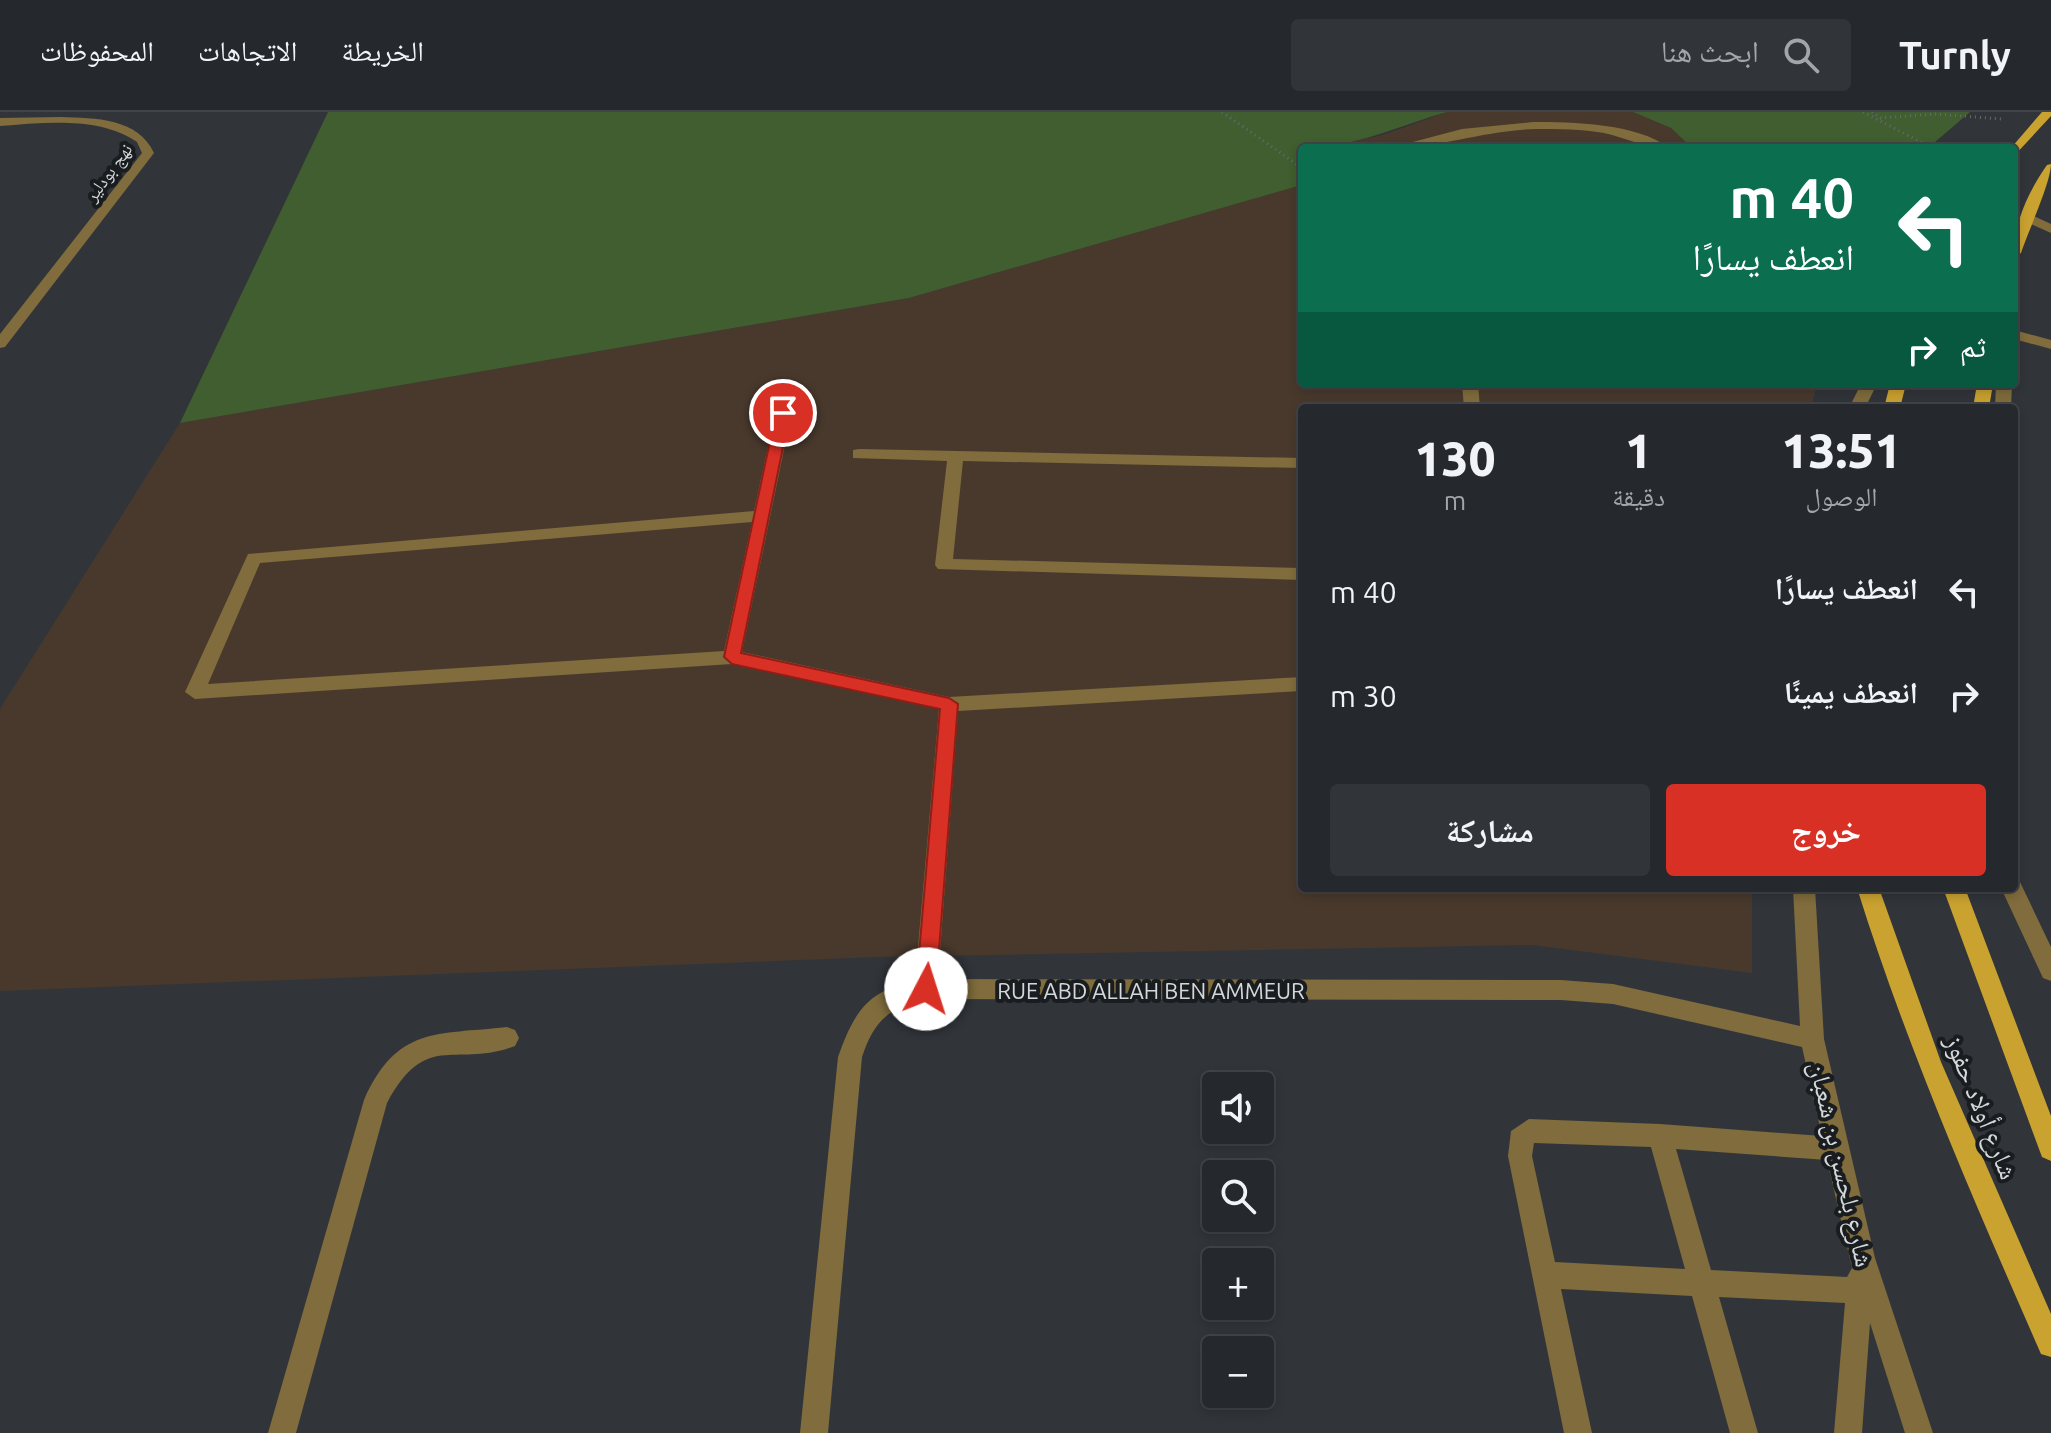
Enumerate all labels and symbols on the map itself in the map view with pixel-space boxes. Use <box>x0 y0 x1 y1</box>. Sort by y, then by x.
street label: نهج بودلير <box>80 139 138 207</box>
pin <box>749 379 817 447</box>
position arrow <box>884 947 968 1031</box>
street label: RUE ABD ALLAH BEN AMMEUR <box>997 978 1305 1003</box>
street label: شارع أولاد حفوز <box>1938 1030 2025 1184</box>
street label: شارع بلحسن بن شعبان <box>1802 1058 1880 1270</box>

